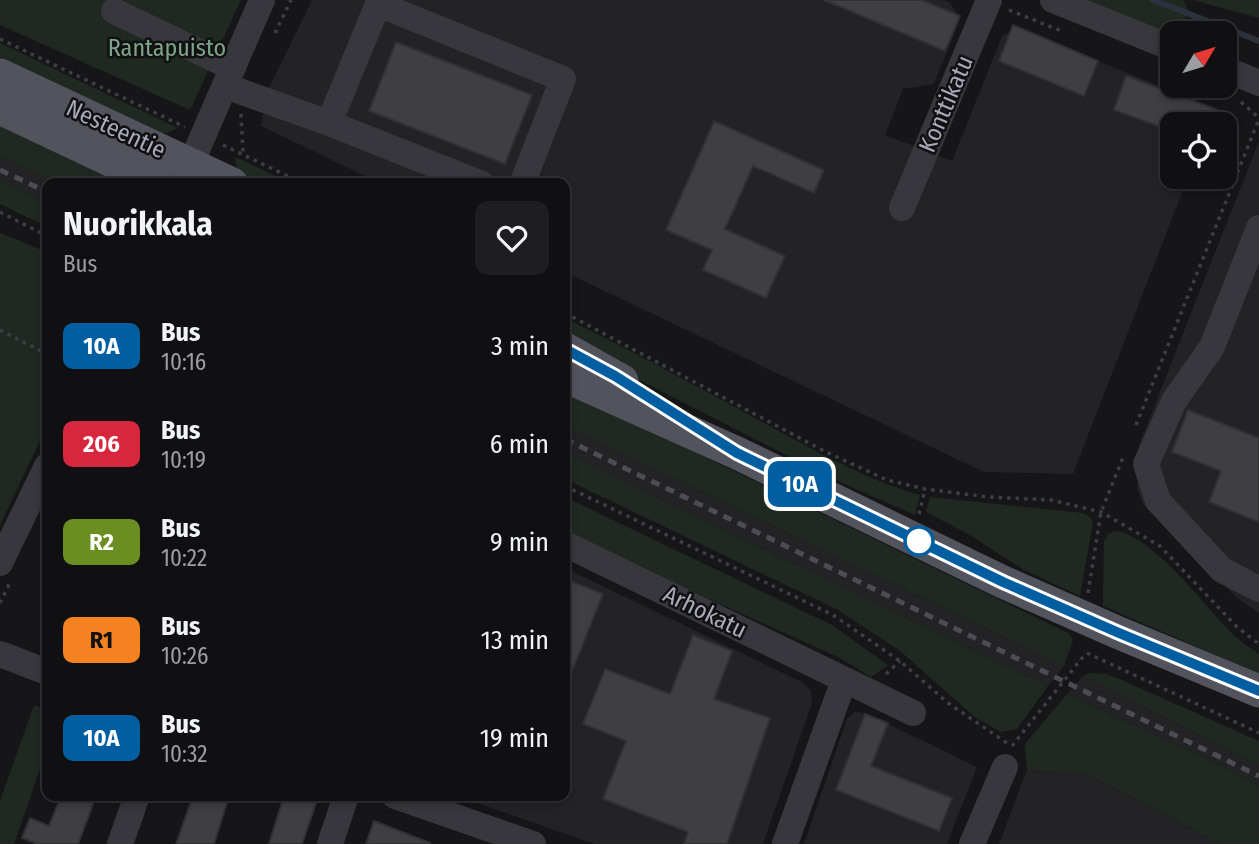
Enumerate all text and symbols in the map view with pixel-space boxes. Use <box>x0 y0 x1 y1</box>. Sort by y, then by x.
north arrow <box>1160 21 1237 98</box>
map controls <box>1160 21 1237 189</box>
park label: Rantapuisto <box>108 34 226 62</box>
street label: Konttikatu <box>913 51 979 157</box>
street label: Nesteentie <box>62 94 170 164</box>
button: locate <box>1160 112 1237 189</box>
button: heart <box>475 201 549 275</box>
text: Nuorikkala <box>63 204 213 244</box>
text: Bus <box>63 250 97 278</box>
text: Bus <box>161 317 200 348</box>
text: 3 min <box>491 331 549 362</box>
text: 10A <box>83 332 120 360</box>
text: 10:16 <box>161 348 206 376</box>
text: Bus <box>161 415 200 446</box>
text: 6 min <box>490 429 549 460</box>
text: 206 <box>83 430 120 458</box>
text: 10:19 <box>161 446 206 474</box>
line badge: 10A <box>760 461 840 507</box>
text: 10A <box>782 470 818 498</box>
text: Bus <box>161 513 200 544</box>
unlabelled marker <box>904 526 934 556</box>
text: 9 min <box>490 527 549 558</box>
text: R2 <box>89 528 114 556</box>
text: 10:22 <box>161 544 207 572</box>
street label: Arhokatu <box>659 580 751 644</box>
text: Bus <box>161 611 200 642</box>
text: 13 min <box>481 625 549 656</box>
text: R1 <box>90 626 113 654</box>
text: 10:26 <box>161 642 208 670</box>
text: Bus <box>161 709 200 740</box>
text: 19 min <box>480 723 549 754</box>
text: 10A <box>83 724 120 752</box>
text: 10:32 <box>161 740 207 768</box>

